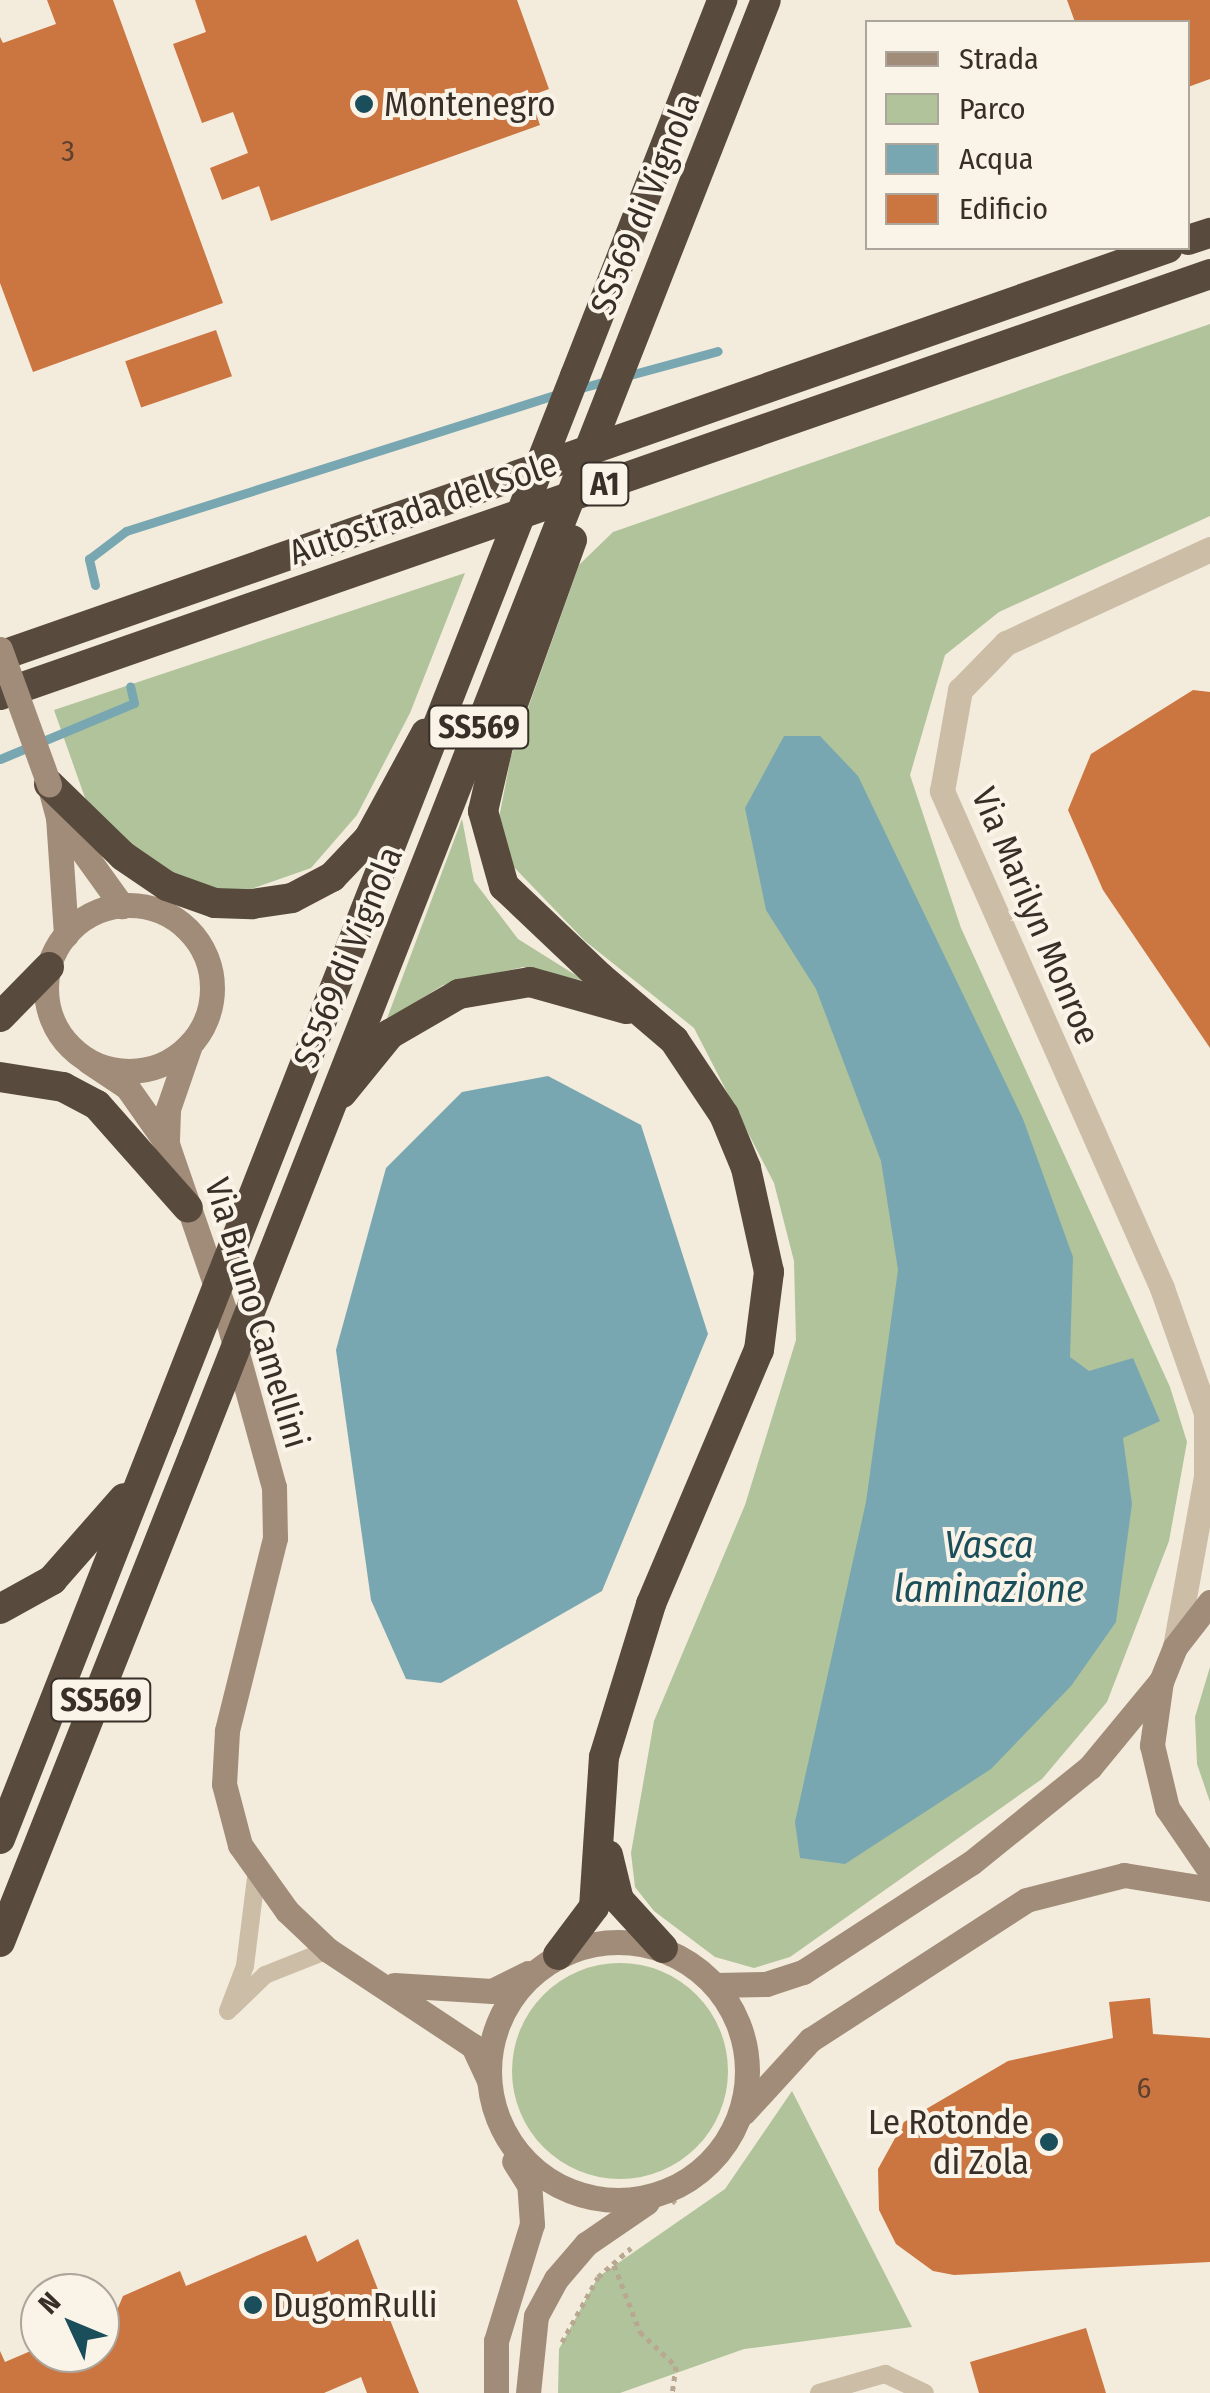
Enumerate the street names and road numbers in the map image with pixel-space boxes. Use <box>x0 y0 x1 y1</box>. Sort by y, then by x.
street label: SS569 di Vignola <box>582 87 708 321</box>
street label: Autostrada del Sole <box>284 442 562 574</box>
road number: A1 <box>580 457 630 511</box>
road number: SS569 <box>426 700 532 754</box>
street label: Via Marilyn Monroe <box>963 781 1109 1051</box>
street label: SS569 di Vignola <box>285 840 411 1074</box>
street label: Via Bruno Camellini <box>196 1173 318 1453</box>
road number: SS569 <box>48 1673 154 1727</box>

